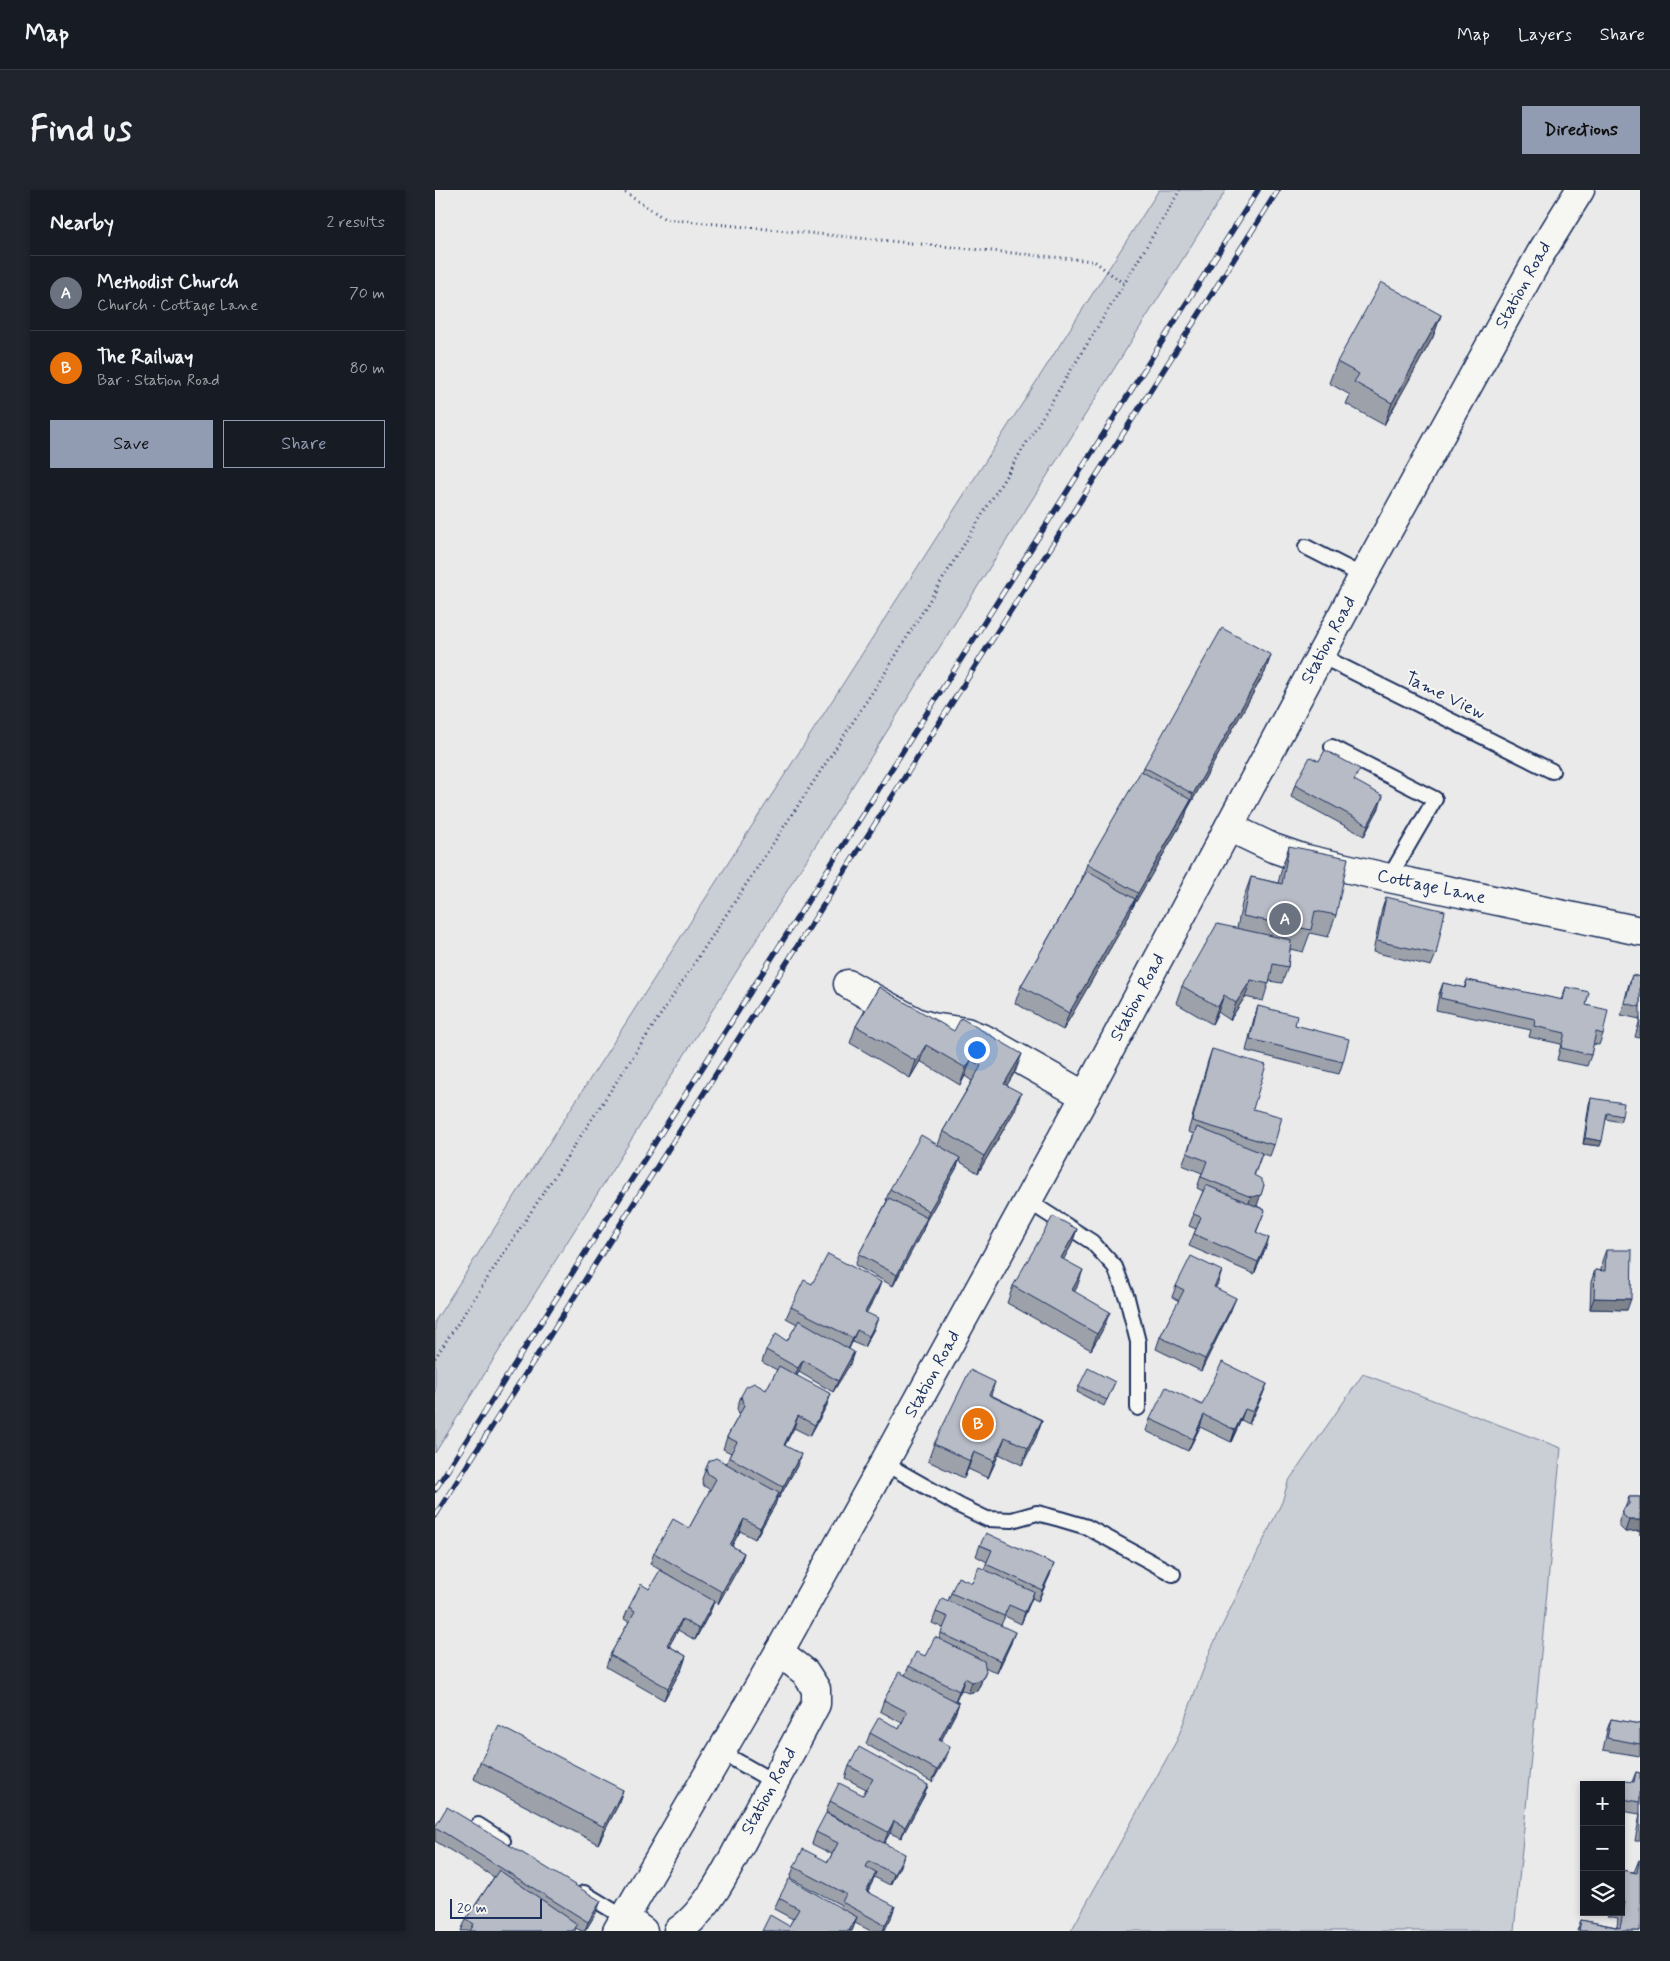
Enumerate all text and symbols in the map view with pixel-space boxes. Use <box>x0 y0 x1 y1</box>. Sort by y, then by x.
text: Map <box>25 19 69 50</box>
text: Map <box>1457 23 1490 47</box>
text: Layers <box>1518 23 1572 47</box>
text: Share <box>1600 23 1645 47</box>
button: Directions <box>1522 106 1640 154</box>
text: Find us <box>30 107 132 153</box>
text: Nearby <box>50 209 114 237</box>
text: 2 results <box>327 212 385 233</box>
street label: Station Road <box>1490 237 1557 333</box>
text: Methodist Church <box>97 270 239 295</box>
text: A <box>61 283 71 304</box>
text: 70 m <box>349 283 385 304</box>
text: Church · Cottage Lane <box>97 295 258 316</box>
text: The Railway <box>97 345 193 370</box>
text: B <box>61 358 71 379</box>
text: 80 m <box>350 358 385 379</box>
text: Bar · Station Road <box>97 370 220 391</box>
button: Save <box>50 420 213 468</box>
button: Share <box>223 420 385 468</box>
street label: Station Road <box>1295 592 1362 688</box>
street label: Tame View <box>1401 666 1489 726</box>
street label: Cottage Lane <box>1375 864 1488 910</box>
pin: A <box>1269 900 1301 938</box>
street label: Station Road <box>1104 949 1171 1046</box>
your location <box>964 1037 990 1063</box>
street label: Station Road <box>899 1326 966 1422</box>
pin: B <box>962 1405 994 1443</box>
street label: Station Road <box>735 1744 803 1839</box>
map controls <box>1580 1781 1625 1916</box>
button: + <box>1580 1781 1625 1826</box>
button: − <box>1580 1826 1625 1871</box>
button: layers <box>1580 1871 1625 1916</box>
scale bar <box>450 1896 543 1919</box>
text: 20 m <box>457 1899 487 1917</box>

